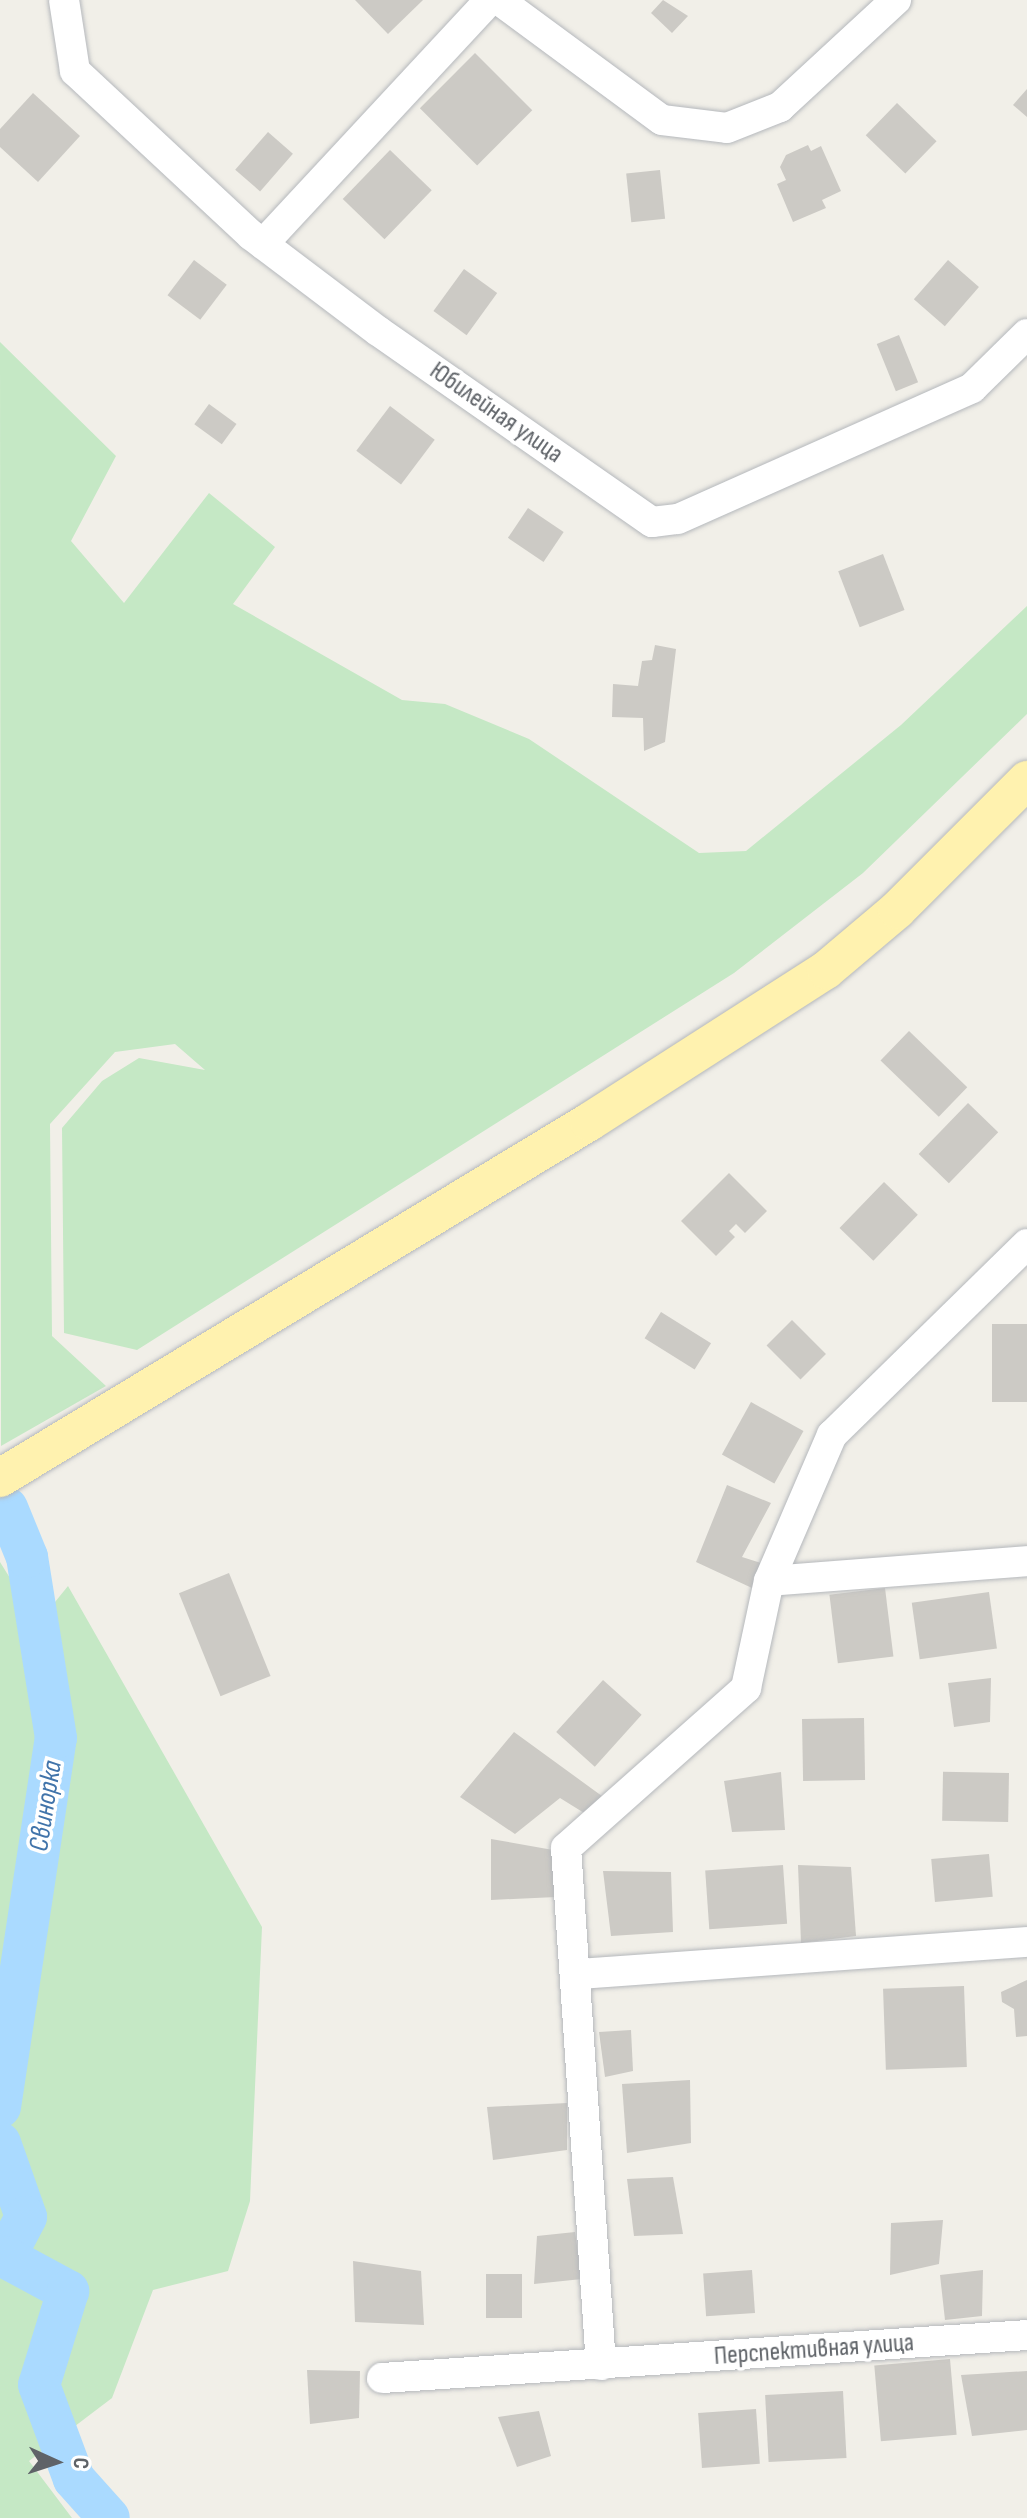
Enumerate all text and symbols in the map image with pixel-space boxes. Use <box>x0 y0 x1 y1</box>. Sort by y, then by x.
street label: Юбилейная улица <box>423 356 569 470</box>
water label: Свинорка <box>22 1758 70 1854</box>
street label: Перспективная улица <box>713 2327 915 2373</box>
north arrow <box>16 2422 96 2502</box>
text: С <box>67 2457 94 2470</box>

